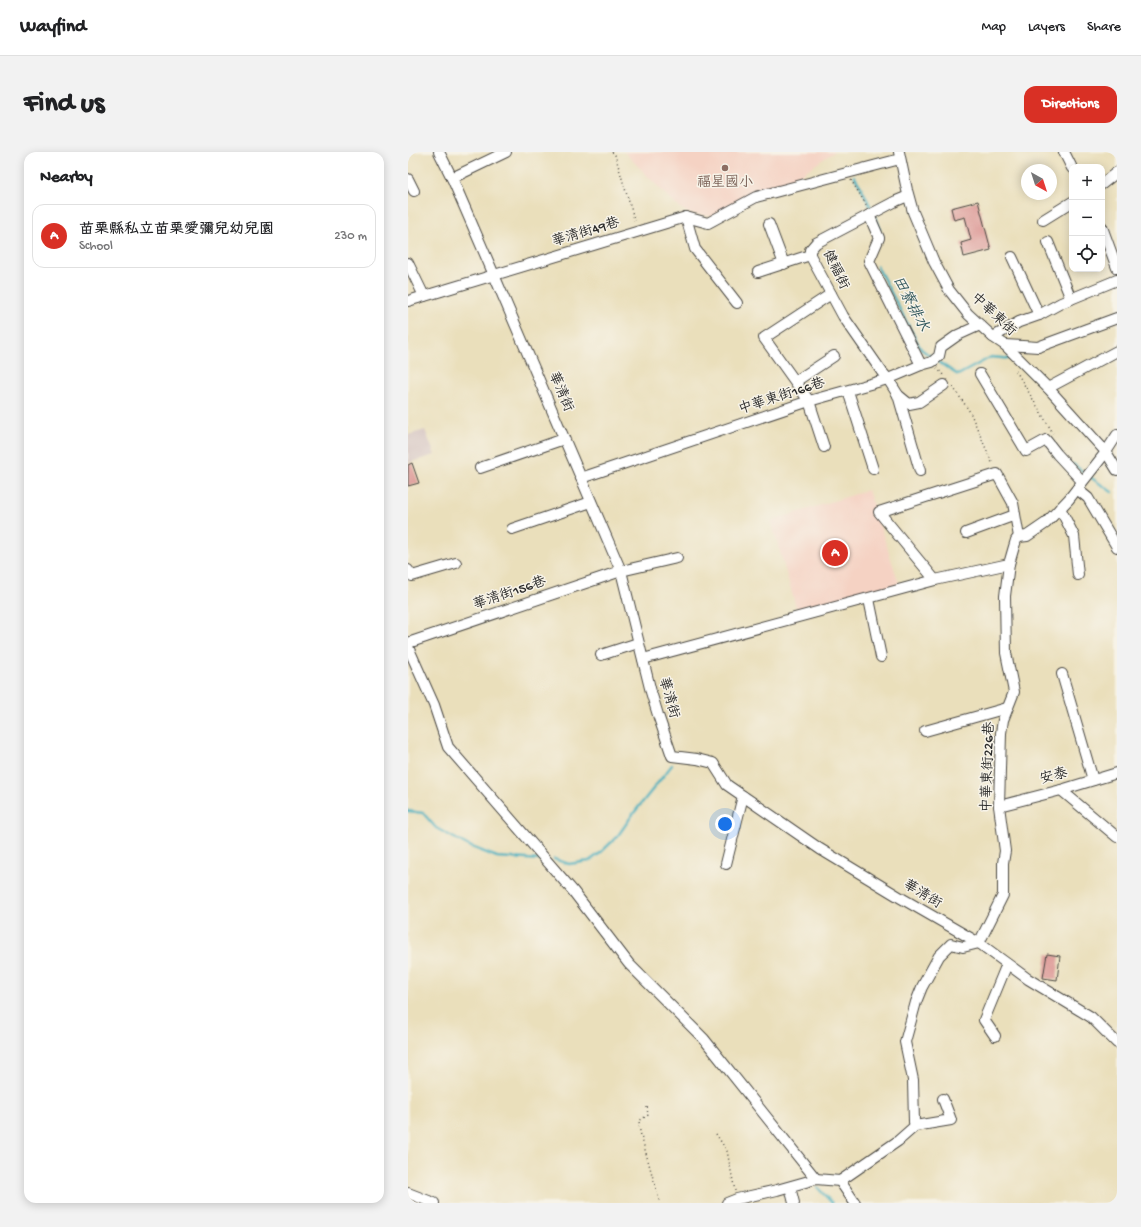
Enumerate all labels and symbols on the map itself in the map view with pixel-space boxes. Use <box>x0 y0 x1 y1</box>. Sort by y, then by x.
marker: 福星國小 <box>720 163 730 173</box>
north arrow <box>1021 164 1057 200</box>
place label: 福星國小 <box>697 174 753 192</box>
street label: 華清街49巷 <box>550 213 623 251</box>
street label: 健福街 <box>818 247 853 293</box>
water label: 田寮排水 <box>888 273 933 336</box>
street label: 中華東街 <box>967 289 1020 340</box>
street label: 華清街 <box>544 369 577 415</box>
street label: 中華東街166巷 <box>736 374 828 419</box>
pin: A <box>822 538 848 568</box>
street label: 華清街156巷 <box>471 572 550 614</box>
street label: 華清街 <box>654 675 683 721</box>
street label: 中華東街226巷 <box>978 720 999 813</box>
street label: 安泰 <box>1038 765 1071 789</box>
your location <box>715 814 735 834</box>
street label: 華清街 <box>900 876 945 913</box>

